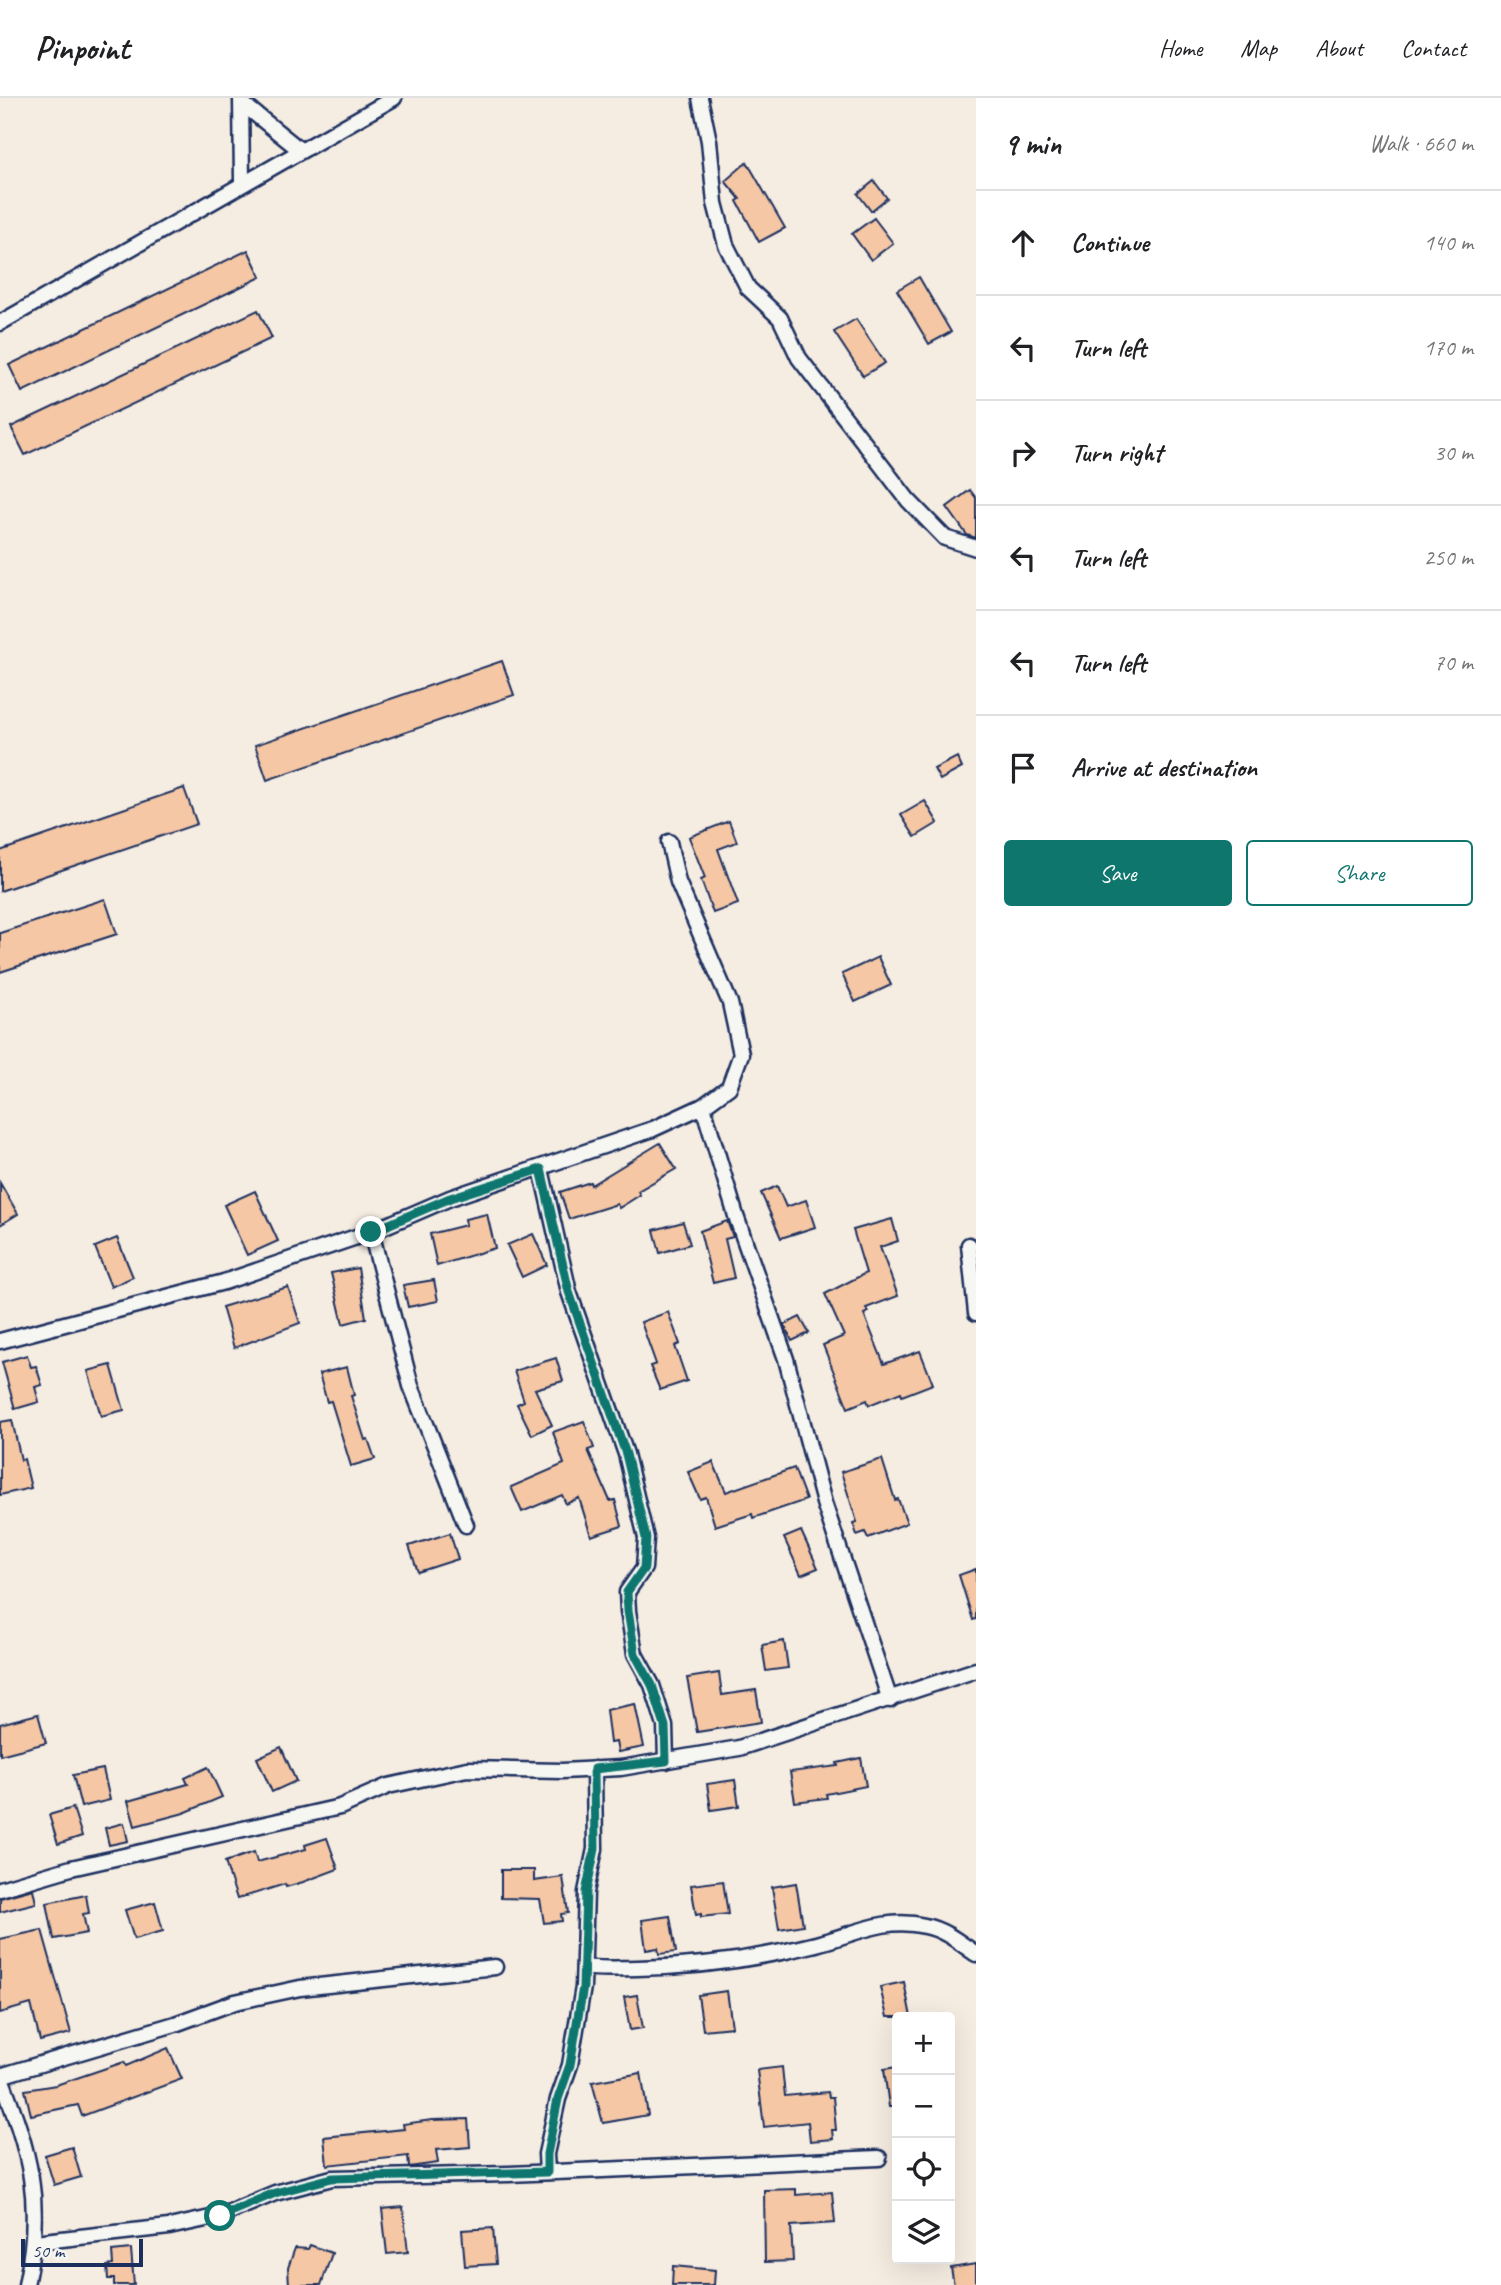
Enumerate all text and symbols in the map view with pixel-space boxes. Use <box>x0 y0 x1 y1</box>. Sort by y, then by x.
text: Pinpoint <box>35 27 129 69</box>
text: Home <box>1159 33 1202 63</box>
text: Map <box>1240 33 1277 63</box>
text: About <box>1315 33 1363 63</box>
text: Contact <box>1401 33 1466 63</box>
text: 9 min <box>1004 125 1061 163</box>
text: Walk · 660 m <box>1369 129 1473 158</box>
icon: ahead <box>1004 224 1042 262</box>
text: Continue <box>1071 226 1149 259</box>
text: 140 m <box>1424 228 1473 257</box>
icon: left <box>1004 329 1042 367</box>
text: Turn left <box>1071 331 1146 364</box>
text: 170 m <box>1424 333 1473 362</box>
icon: right <box>1004 434 1042 472</box>
text: Turn right <box>1071 436 1162 469</box>
text: 30 m <box>1434 438 1473 467</box>
icon: left <box>1004 539 1042 577</box>
text: Turn left <box>1071 541 1146 574</box>
text: 250 m <box>1424 543 1473 572</box>
icon: left <box>1004 644 1042 682</box>
text: Turn left <box>1071 646 1146 679</box>
text: 70 m <box>1434 648 1473 677</box>
icon: arrive <box>1004 749 1042 787</box>
text: Arrive at destination <box>1071 751 1257 784</box>
button: Save <box>1004 840 1232 906</box>
button: Share <box>1246 840 1473 906</box>
route end <box>355 1216 386 1247</box>
map controls <box>892 2012 955 2264</box>
button: + <box>892 2012 955 2075</box>
button: − <box>892 2075 955 2138</box>
button: locate <box>892 2138 955 2201</box>
route start <box>204 2200 235 2231</box>
button: layers <box>892 2201 955 2264</box>
scale bar <box>21 2236 144 2268</box>
text: 50 m <box>32 2239 64 2263</box>

